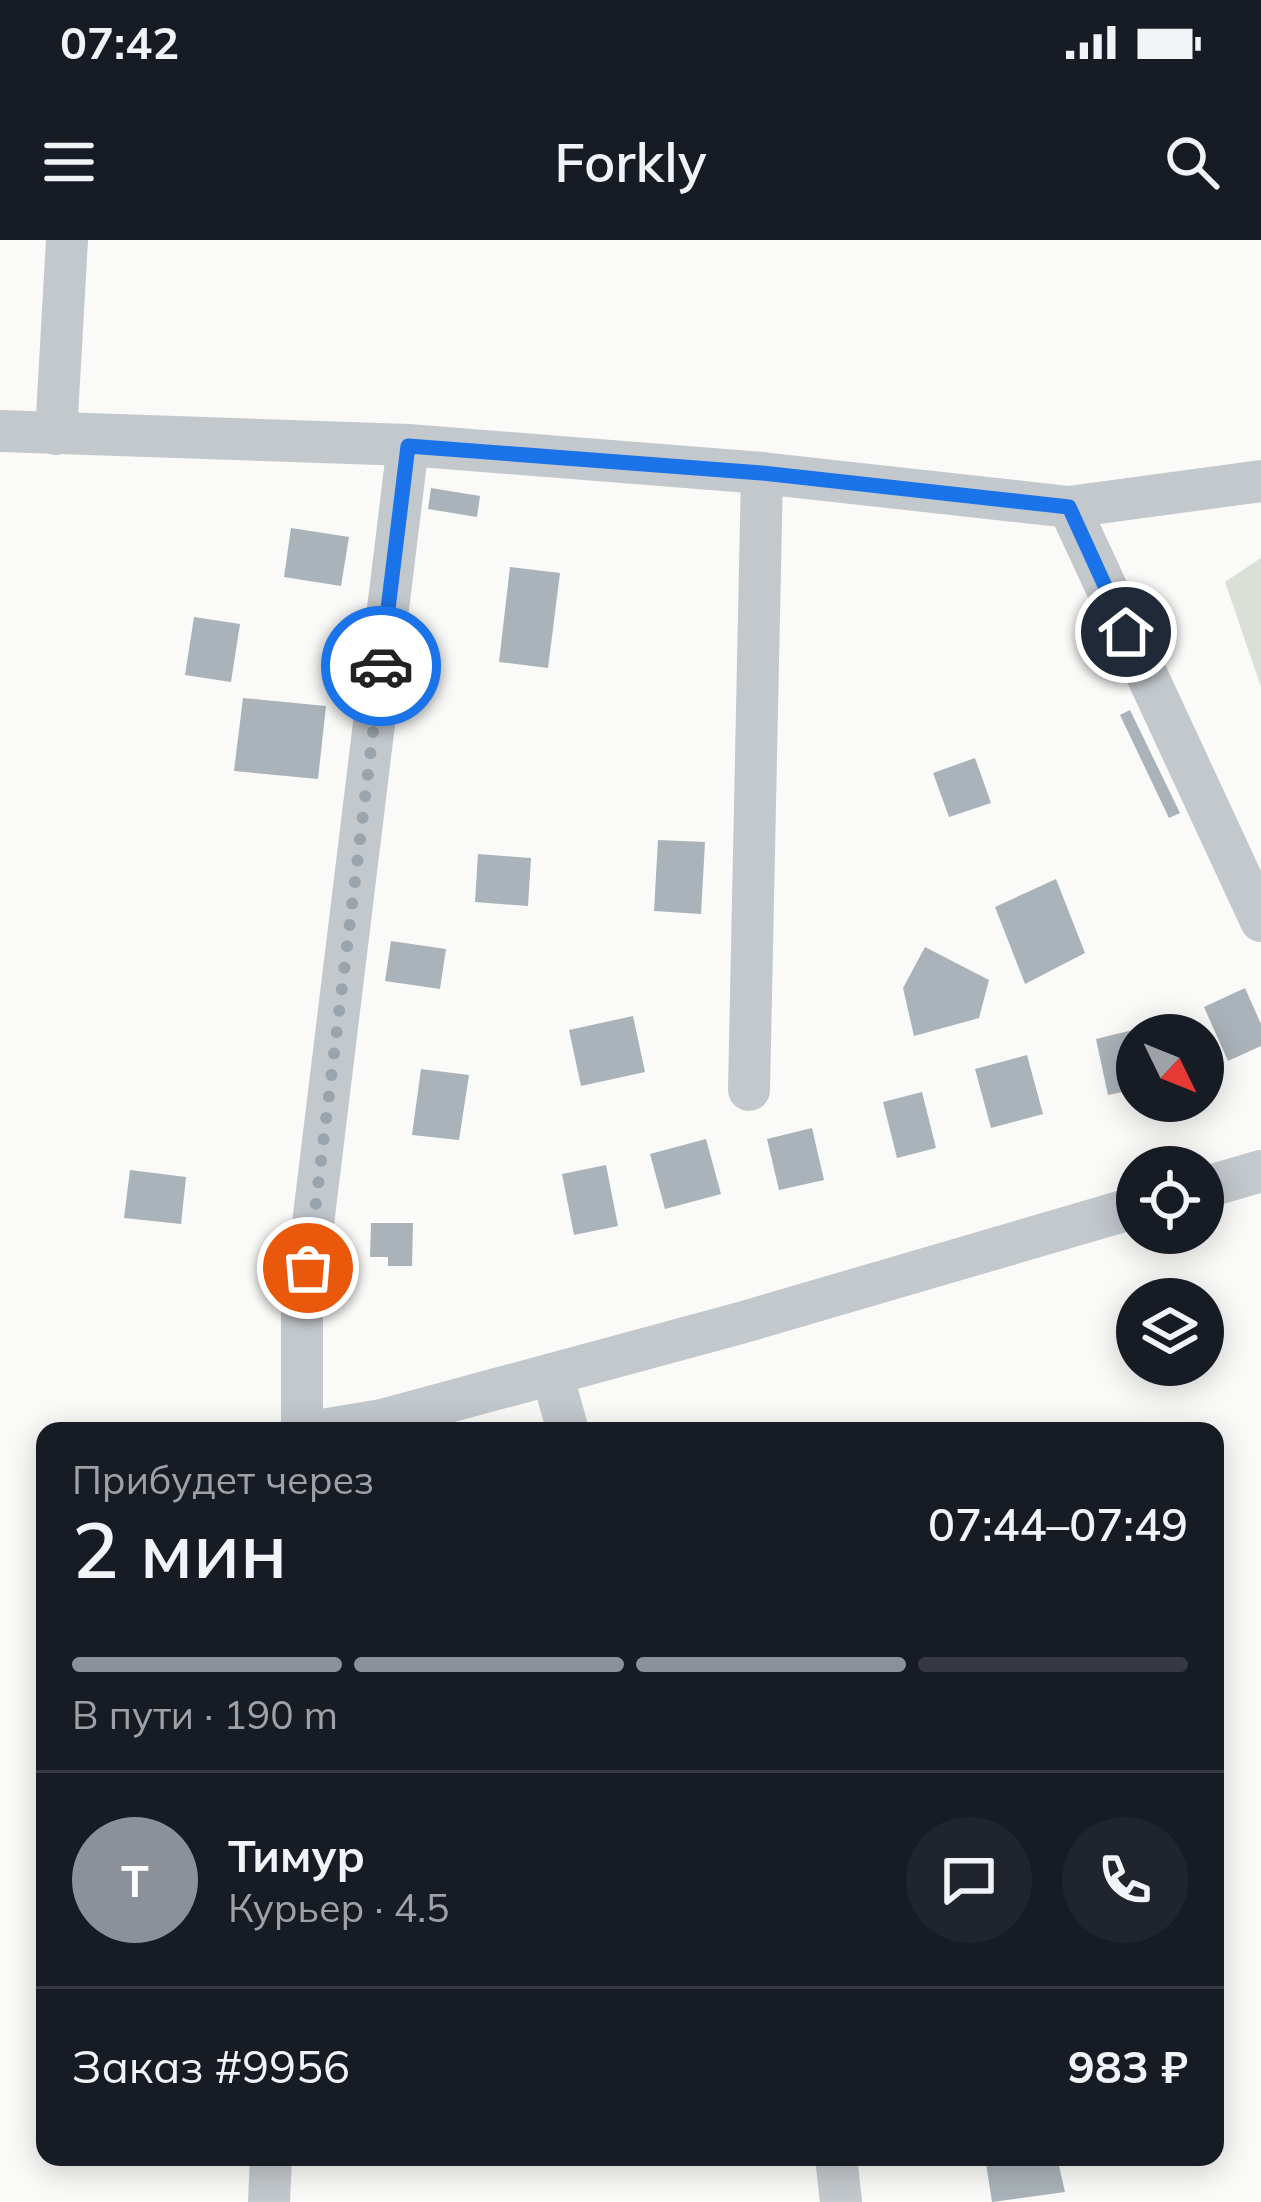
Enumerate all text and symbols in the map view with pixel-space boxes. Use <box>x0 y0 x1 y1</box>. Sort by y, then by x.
text: 07:42 <box>60 14 179 70</box>
text: Forkly <box>554 128 707 196</box>
icon: menu <box>36 129 102 195</box>
icon: search <box>1159 129 1225 195</box>
pin <box>1075 581 1177 683</box>
icon: home <box>1093 599 1159 665</box>
courier <box>321 606 441 726</box>
icon: car <box>348 633 414 699</box>
north arrow <box>1116 1014 1224 1122</box>
map controls <box>1116 1014 1224 1386</box>
button: locate <box>1116 1146 1224 1254</box>
pin <box>257 1217 359 1319</box>
icon: bag <box>275 1235 341 1301</box>
button: layers <box>1116 1278 1224 1386</box>
text: Прибудет через <box>72 1455 374 1504</box>
text: 07:44–07:49 <box>928 1496 1188 1552</box>
text: 2 мин <box>72 1500 287 1598</box>
text: В пути · 190 m <box>72 1690 338 1739</box>
button: chat <box>906 1817 1032 1943</box>
button: phone <box>1062 1817 1188 1943</box>
text: Тимур <box>228 1827 365 1883</box>
text: Т <box>121 1852 149 1908</box>
text: Курьер · 4.5 <box>228 1883 449 1932</box>
text: Заказ #9956 <box>72 2038 350 2094</box>
text: 983 ₽ <box>1068 2038 1188 2094</box>

